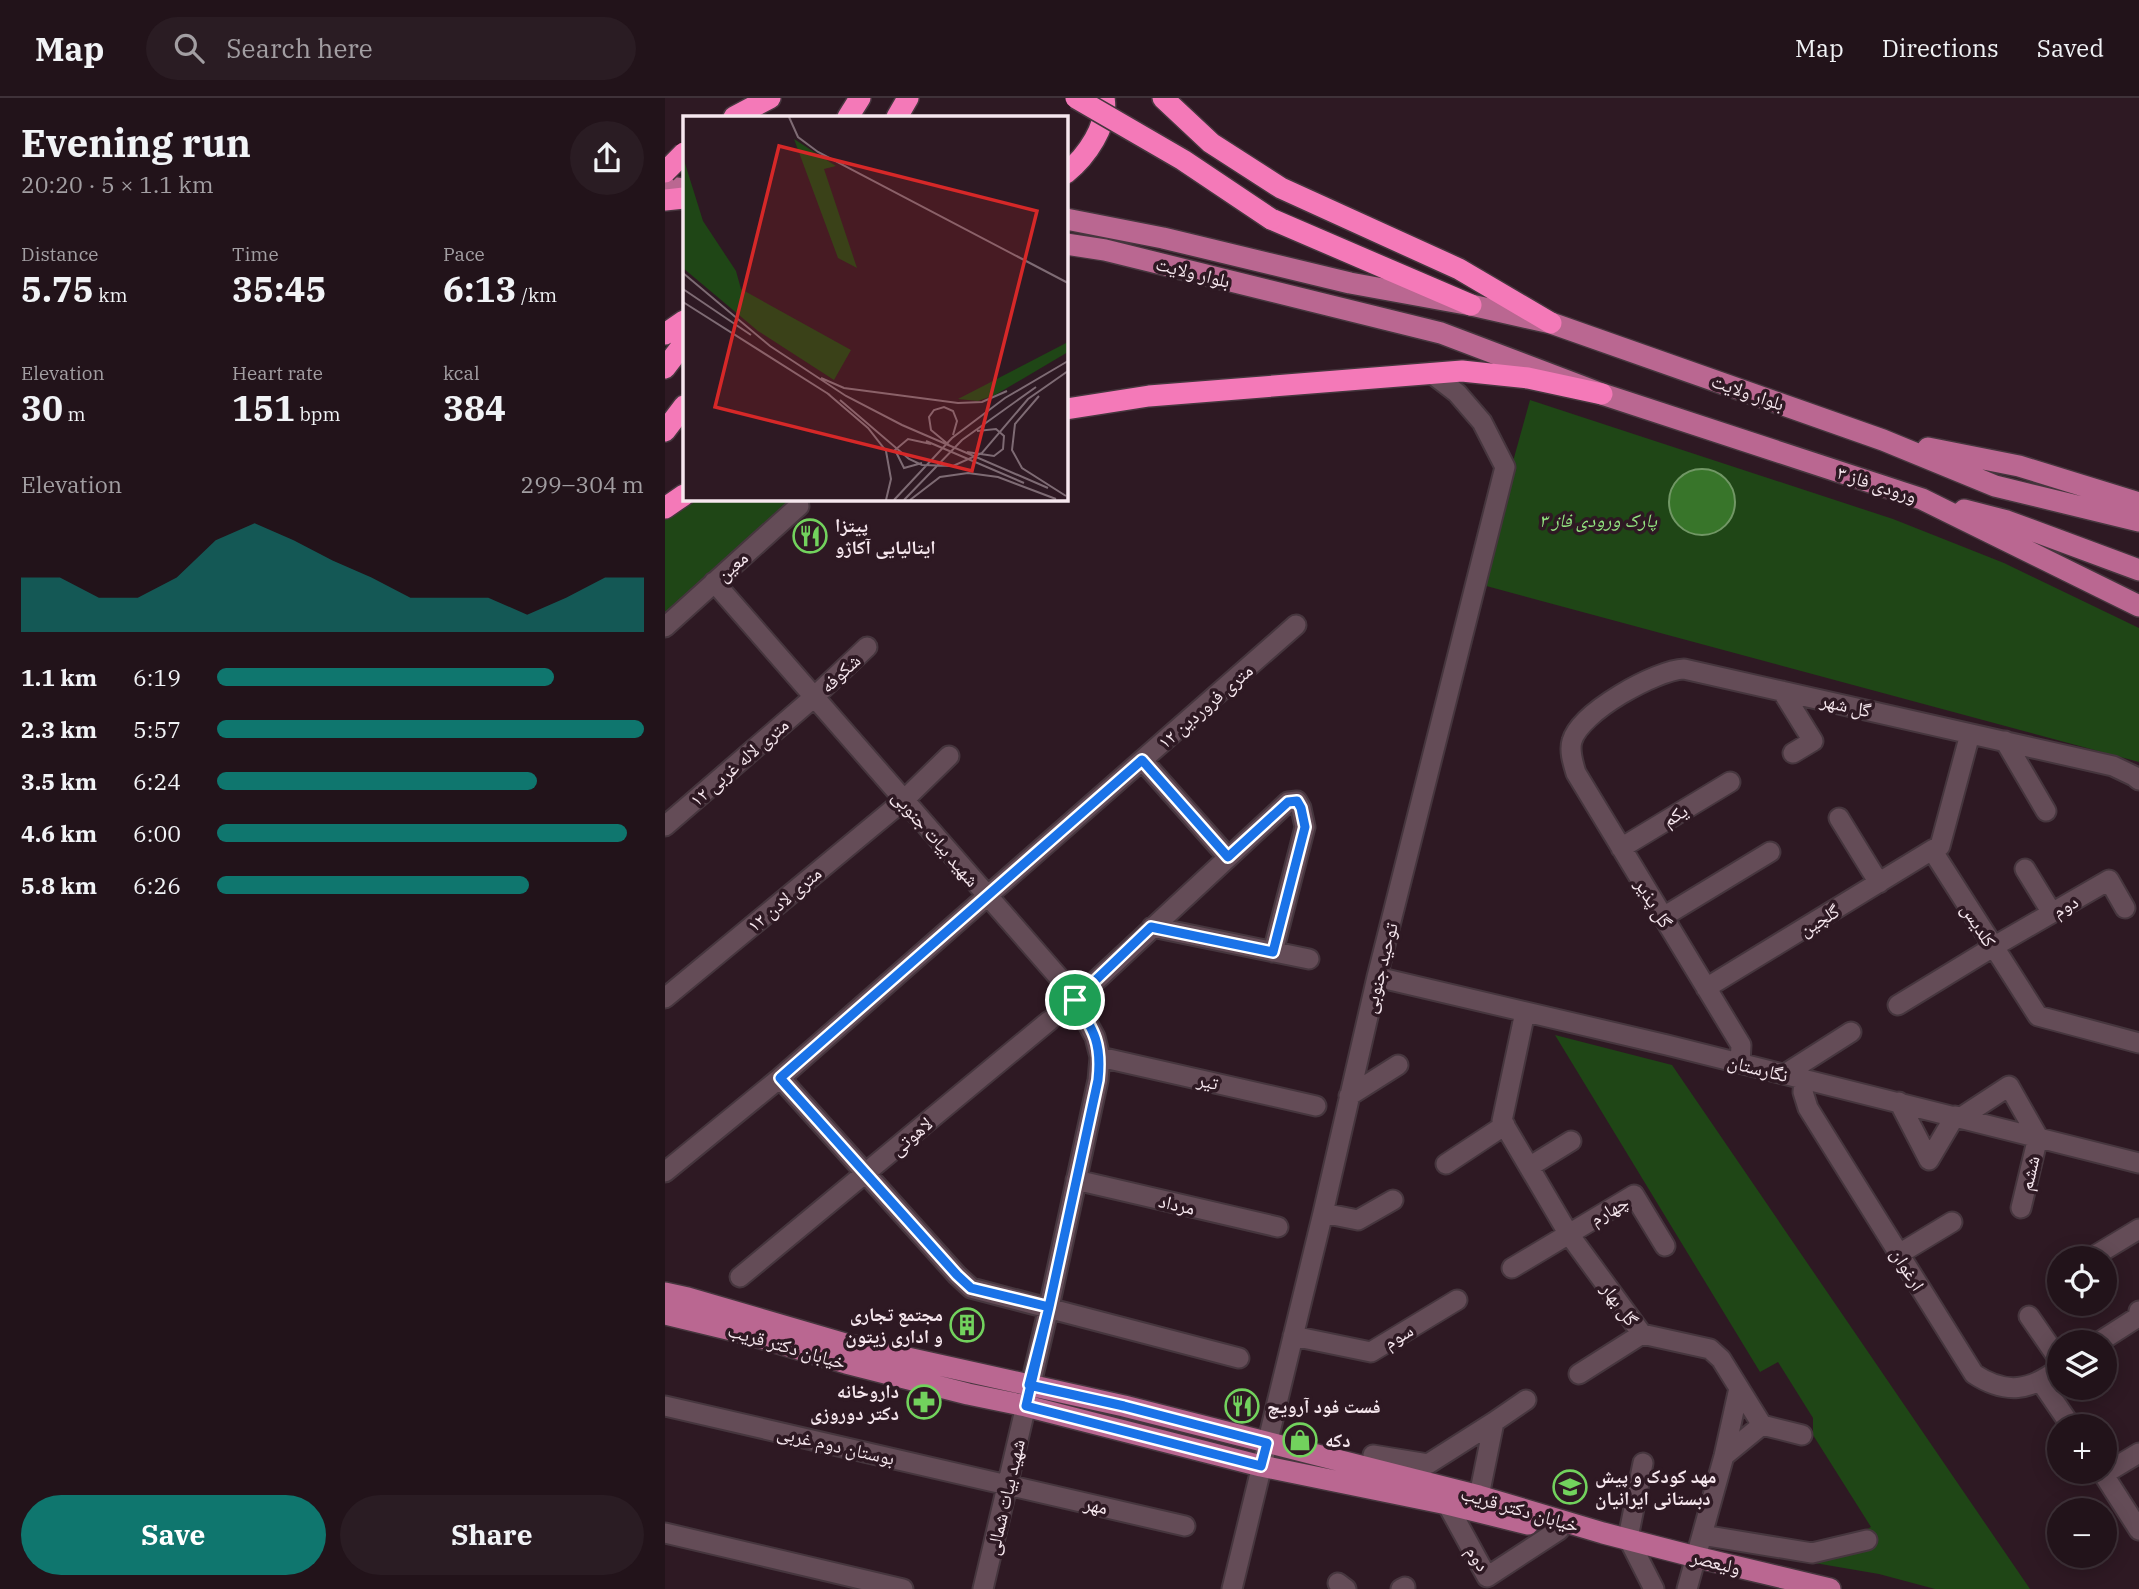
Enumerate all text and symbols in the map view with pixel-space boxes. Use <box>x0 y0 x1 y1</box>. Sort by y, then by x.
search box <box>146 17 636 80</box>
text: Map <box>35 27 104 70</box>
icon: search <box>170 29 208 67</box>
text: Search here <box>226 31 373 65</box>
text: Map <box>1795 32 1844 64</box>
text: Directions <box>1882 32 1999 64</box>
text: Saved <box>2037 32 2104 64</box>
inset map <box>683 116 1067 500</box>
text: Evening run <box>21 118 251 167</box>
button: share <box>570 121 644 195</box>
text: 20:20 · 5 × 1.1 km <box>21 169 214 199</box>
text: Distance <box>21 242 99 266</box>
text: Time <box>232 242 279 266</box>
text: Pace <box>443 242 485 266</box>
street label: بلوار ولایت <box>1153 251 1233 293</box>
text: 5.75 <box>21 266 94 312</box>
text: 35:45 <box>232 266 327 312</box>
text: 6:13 <box>443 266 517 312</box>
text: km <box>94 283 128 307</box>
text: /km <box>517 283 557 307</box>
text: Elevation <box>21 361 105 385</box>
text: Heart rate <box>232 361 323 385</box>
text: kcal <box>443 361 480 385</box>
street label: بلوار ولایت <box>1708 368 1788 416</box>
text: 30 <box>21 385 63 431</box>
text: 151 <box>232 385 295 431</box>
text: 384 <box>443 385 506 431</box>
text: m <box>63 402 86 426</box>
text: bpm <box>295 402 341 426</box>
street label: ورودی فاز ۳ <box>1834 460 1920 508</box>
text: Elevation <box>21 469 122 499</box>
text: 299–304 m <box>520 469 644 499</box>
park label: پارک ورودی فاز ۳ <box>1539 508 1657 532</box>
place label: پیتزا ایتالیایی آکاژو <box>835 513 936 559</box>
restaurant icon: پیتزا ایتالیایی آکاژو <box>791 517 829 555</box>
street label: معین <box>711 546 753 586</box>
street label: شکوفه <box>815 648 865 698</box>
street label: ۱۲ متری فروردین <box>1153 658 1257 754</box>
text: 1.1 km <box>21 662 97 692</box>
text: 6:19 <box>133 662 181 692</box>
street label: گل شهر <box>1818 687 1874 722</box>
street label: ۱۲ متری لاله غربی <box>685 713 793 811</box>
text: 2.3 km <box>21 714 97 744</box>
text: 5:57 <box>133 714 181 744</box>
text: 3.5 km <box>21 766 97 796</box>
text: 6:24 <box>133 766 181 796</box>
street label: شهید بیات جنوبی <box>887 785 985 891</box>
street label: یکم <box>1658 798 1693 833</box>
text: 4.6 km <box>21 818 97 848</box>
text: 6:00 <box>133 818 181 848</box>
street label: ۱۲ متری لادن <box>742 861 826 937</box>
text: 5.8 km <box>21 870 97 900</box>
text: 6:26 <box>133 870 181 900</box>
street label: گل پذیر <box>1629 873 1678 932</box>
street label: دوم <box>2048 889 2083 925</box>
street label: گلچین <box>1794 899 1844 941</box>
street label: کلدیس <box>1956 899 2002 952</box>
street label: توحید جنوبی <box>1357 920 1403 1016</box>
pin <box>1045 970 1105 1030</box>
icon: arrive <box>1056 981 1094 1019</box>
street label: نگارستان <box>1725 1049 1791 1087</box>
street label: تیر <box>1194 1067 1221 1095</box>
street label: لاهوتی <box>885 1111 937 1161</box>
street label: ششم <box>2013 1153 2046 1193</box>
street label: مرداد <box>1156 1188 1198 1220</box>
street label: چهارم <box>1585 1189 1634 1232</box>
street label: ارغوان <box>1886 1243 1930 1295</box>
map controls <box>2047 1246 2117 1568</box>
button: locate <box>2047 1246 2117 1316</box>
street label: گل بهار <box>1596 1277 1644 1331</box>
place label: مجتمع تجاری و اداری زیتون <box>845 1302 943 1348</box>
building icon: مجتمع تجاری و اداری زیتون <box>948 1306 986 1344</box>
street label: خیابان دکتر قریب <box>725 1318 849 1374</box>
street label: سوم <box>1379 1318 1418 1356</box>
button: layers <box>2047 1330 2117 1400</box>
place label: داروخانه دکتر دوروزی <box>810 1379 899 1425</box>
pharmacy icon: داروخانه دکتر دوروزی <box>905 1383 943 1421</box>
restaurant icon: فست فود آرویچ <box>1223 1387 1261 1425</box>
place label: فست فود آرویچ <box>1267 1394 1381 1419</box>
button: + <box>2047 1414 2117 1484</box>
street label: بوستان دوم غربی <box>774 1420 897 1472</box>
shop icon: دکه <box>1281 1421 1319 1459</box>
place label: دکه <box>1325 1428 1351 1452</box>
street label: شهید بیات شمالی <box>980 1437 1030 1557</box>
place label: مهد کودک و پیش دبستانی ایرانیان <box>1595 1464 1717 1510</box>
school or university icon: مهد کودک و پیش دبستانی ایرانیان <box>1551 1468 1589 1506</box>
street label: خیابان دکتر قریب <box>1458 1481 1582 1537</box>
street label: مهر <box>1081 1490 1110 1519</box>
button: Save <box>21 1495 326 1575</box>
button: Share <box>340 1495 644 1575</box>
button: − <box>2047 1498 2117 1568</box>
street label: دوم <box>1459 1541 1495 1577</box>
street label: ولیعصر <box>1688 1544 1743 1580</box>

